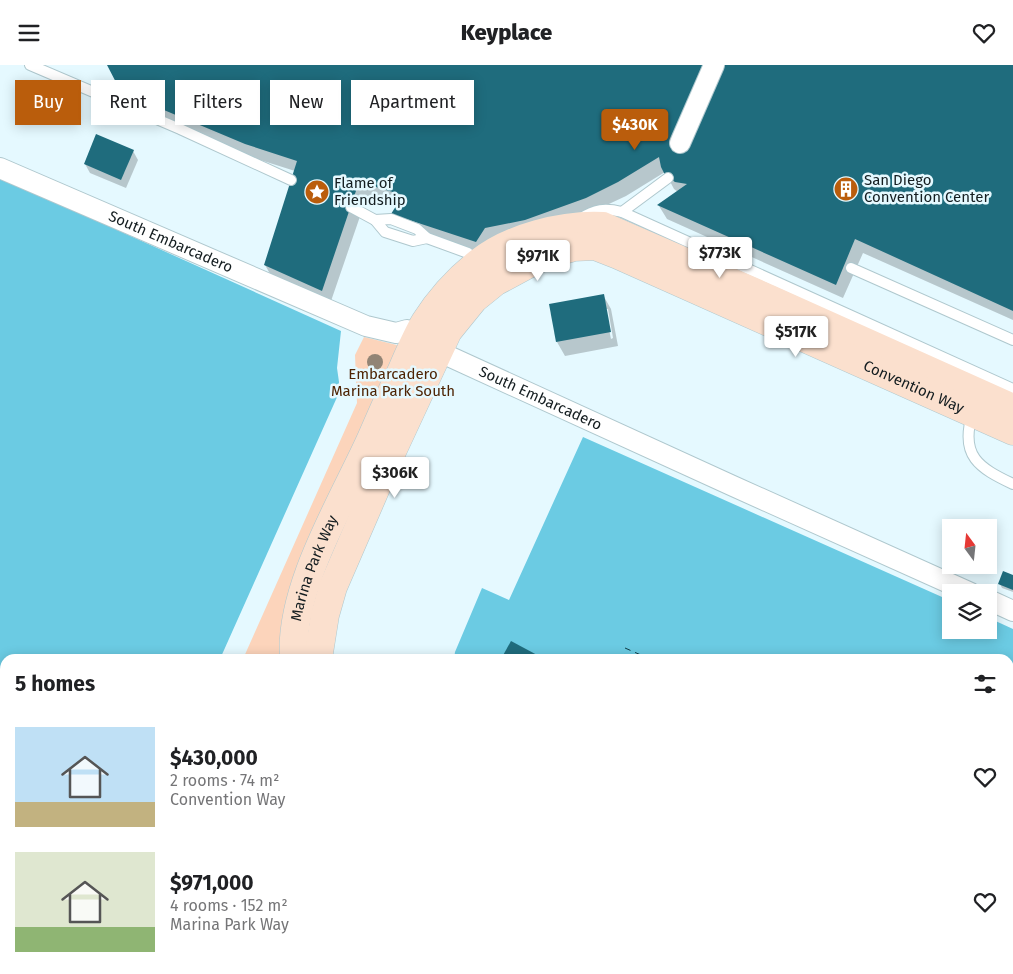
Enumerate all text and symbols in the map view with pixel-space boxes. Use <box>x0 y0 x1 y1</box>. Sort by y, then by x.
icon: menu <box>15 19 43 47</box>
text: Keyplace <box>461 19 552 46</box>
icon: heart <box>970 19 998 47</box>
chip: Buy <box>15 80 81 125</box>
chip: Rent <box>91 80 165 125</box>
chip: Filters <box>175 80 260 125</box>
chip: New <box>270 80 341 125</box>
chip: Apartment <box>351 80 474 125</box>
pin: $430K <box>600 109 670 151</box>
text: $430K <box>612 115 658 134</box>
place label: San Diego Convention Center <box>864 171 989 206</box>
place label: Flame of Friendship <box>334 174 406 209</box>
building icon: San Diego Convention Center <box>833 176 859 202</box>
place icon: Flame of Friendship <box>304 179 330 205</box>
street label: South Embarcadero <box>106 207 236 276</box>
pin: $773K <box>685 237 755 279</box>
pin: $971K <box>503 239 573 282</box>
text: $773K <box>699 243 741 262</box>
text: $971K <box>517 246 559 265</box>
pin: $517K <box>761 315 831 358</box>
text: $517K <box>775 322 817 341</box>
street label: Convention Way <box>861 357 968 417</box>
street label: South Embarcadero <box>476 362 605 434</box>
park label: Embarcadero Marina Park South <box>331 365 455 400</box>
pin: $306K <box>360 457 430 499</box>
text: $306K <box>372 463 418 482</box>
street label: Marina Park Way <box>287 512 342 623</box>
north arrow <box>942 519 998 574</box>
map controls <box>942 519 997 639</box>
button: layers <box>942 584 997 639</box>
icon: filters <box>971 670 999 698</box>
text: 5 homes <box>15 671 95 697</box>
text: $430,000 <box>170 745 258 771</box>
icon: home <box>55 747 115 807</box>
icon: heart <box>971 763 999 791</box>
text: 2 rooms · 74 m² <box>170 771 279 790</box>
text: Convention Way <box>170 790 285 809</box>
text: $971,000 <box>170 870 254 896</box>
icon: home <box>55 872 115 932</box>
icon: heart <box>971 888 999 916</box>
text: 4 rooms · 152 m² <box>170 896 288 915</box>
text: Marina Park Way <box>170 915 289 934</box>

